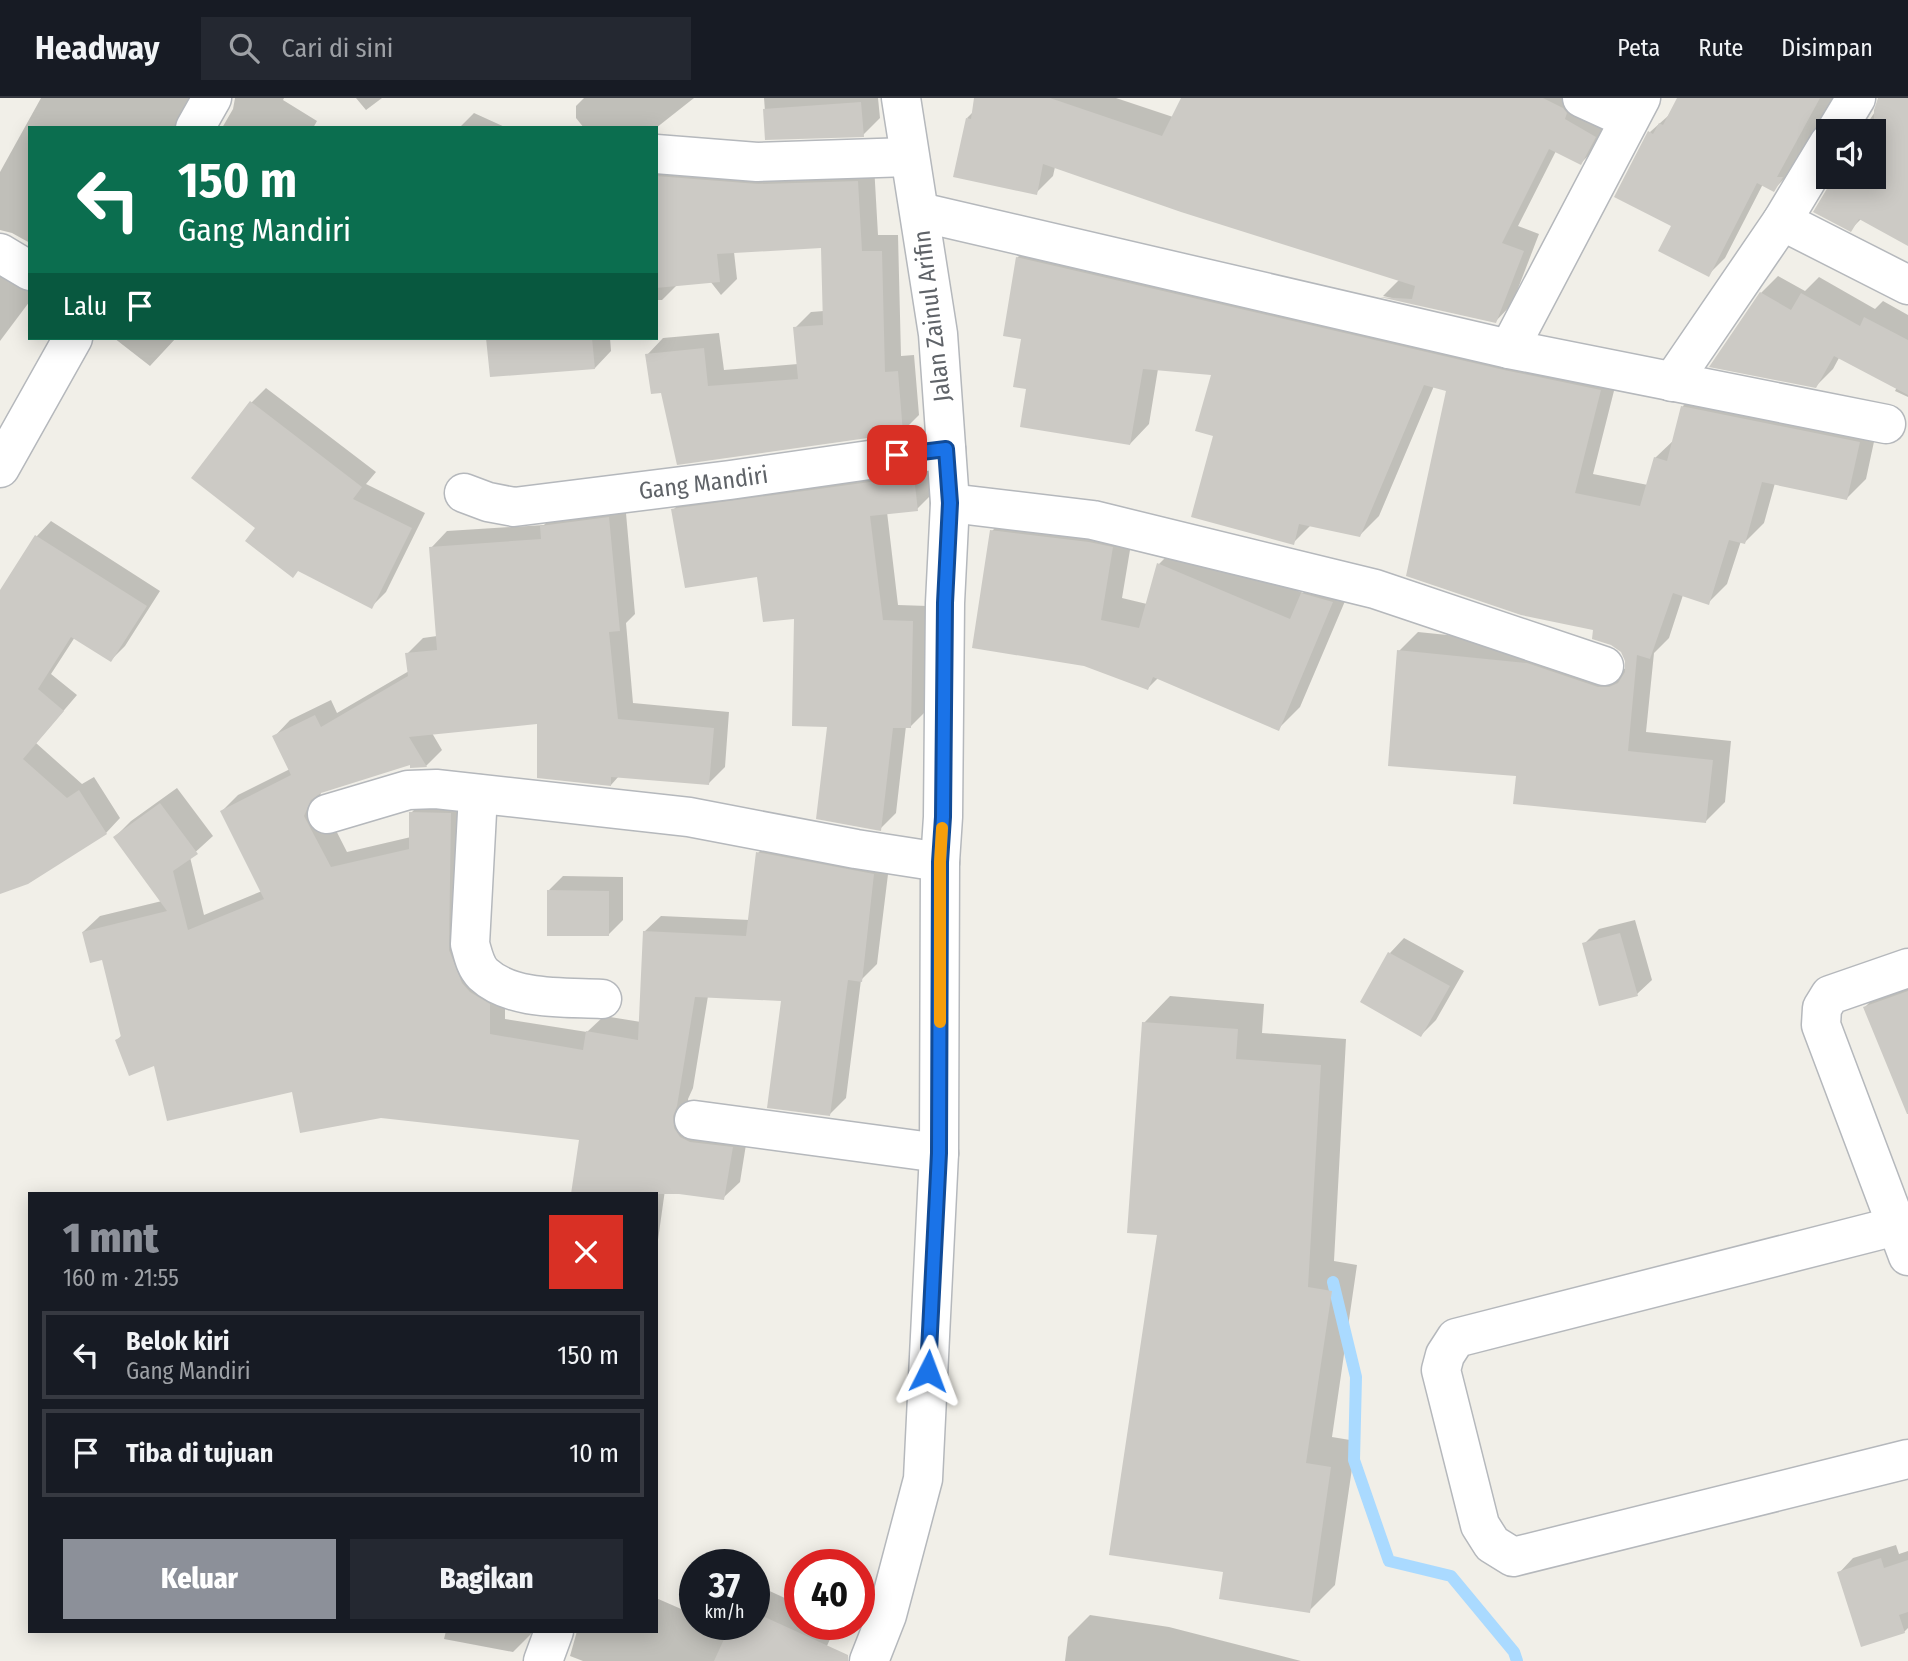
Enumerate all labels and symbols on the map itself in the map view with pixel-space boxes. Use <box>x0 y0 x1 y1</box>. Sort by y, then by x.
street label: Jalan Zainul Arifin <box>908 229 956 403</box>
pin <box>867 425 927 485</box>
street label: Gang Mandiri <box>637 461 770 505</box>
position arrow <box>891 1334 965 1408</box>
speed limit sign: 40 <box>784 1549 875 1640</box>

